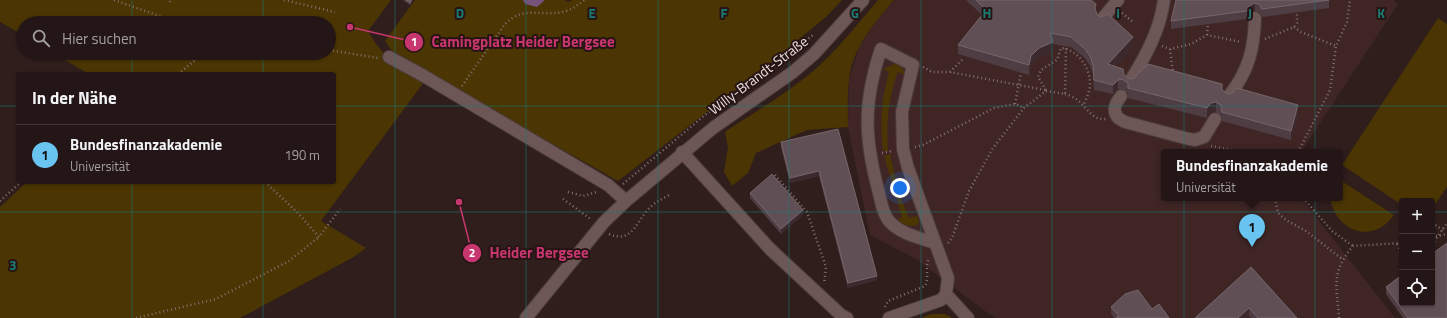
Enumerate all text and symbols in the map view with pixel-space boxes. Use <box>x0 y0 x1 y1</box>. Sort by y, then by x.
text: D <box>456 3 464 23</box>
text: E <box>588 3 596 23</box>
text: F <box>721 3 728 23</box>
text: G <box>851 3 859 23</box>
text: H <box>983 3 991 23</box>
text: I <box>1116 3 1120 23</box>
text: J <box>1248 3 1252 23</box>
text: K <box>1377 3 1385 23</box>
search box <box>16 16 336 60</box>
icon: search <box>30 27 52 49</box>
text: Hier suchen <box>62 27 137 50</box>
callout: Camingplatz Heider Bergsee <box>404 28 623 55</box>
text: Camingplatz Heider Bergsee <box>431 30 615 53</box>
street label: Willy-Brandt-Straße <box>704 31 812 119</box>
text: 1 <box>411 32 417 51</box>
text: In der Nähe <box>32 85 117 111</box>
text: Bundesfinanzakademie <box>70 133 222 156</box>
text: 1 <box>41 145 49 165</box>
text: 190 m <box>284 145 320 165</box>
popup <box>1161 149 1343 201</box>
text: Bundesfinanzakademie <box>1176 154 1328 177</box>
text: Universität <box>70 156 130 176</box>
text: Universität <box>1176 177 1236 197</box>
your location <box>890 178 910 198</box>
map controls <box>1399 198 1435 306</box>
button: + <box>1399 198 1435 234</box>
pin: 1 <box>1239 214 1265 247</box>
button: − <box>1399 234 1435 270</box>
callout: Heider Bergsee <box>462 239 597 266</box>
text: Heider Bergsee <box>489 241 589 264</box>
text: 2 <box>469 243 475 262</box>
text: 3 <box>9 255 17 275</box>
button: locate <box>1399 270 1435 306</box>

